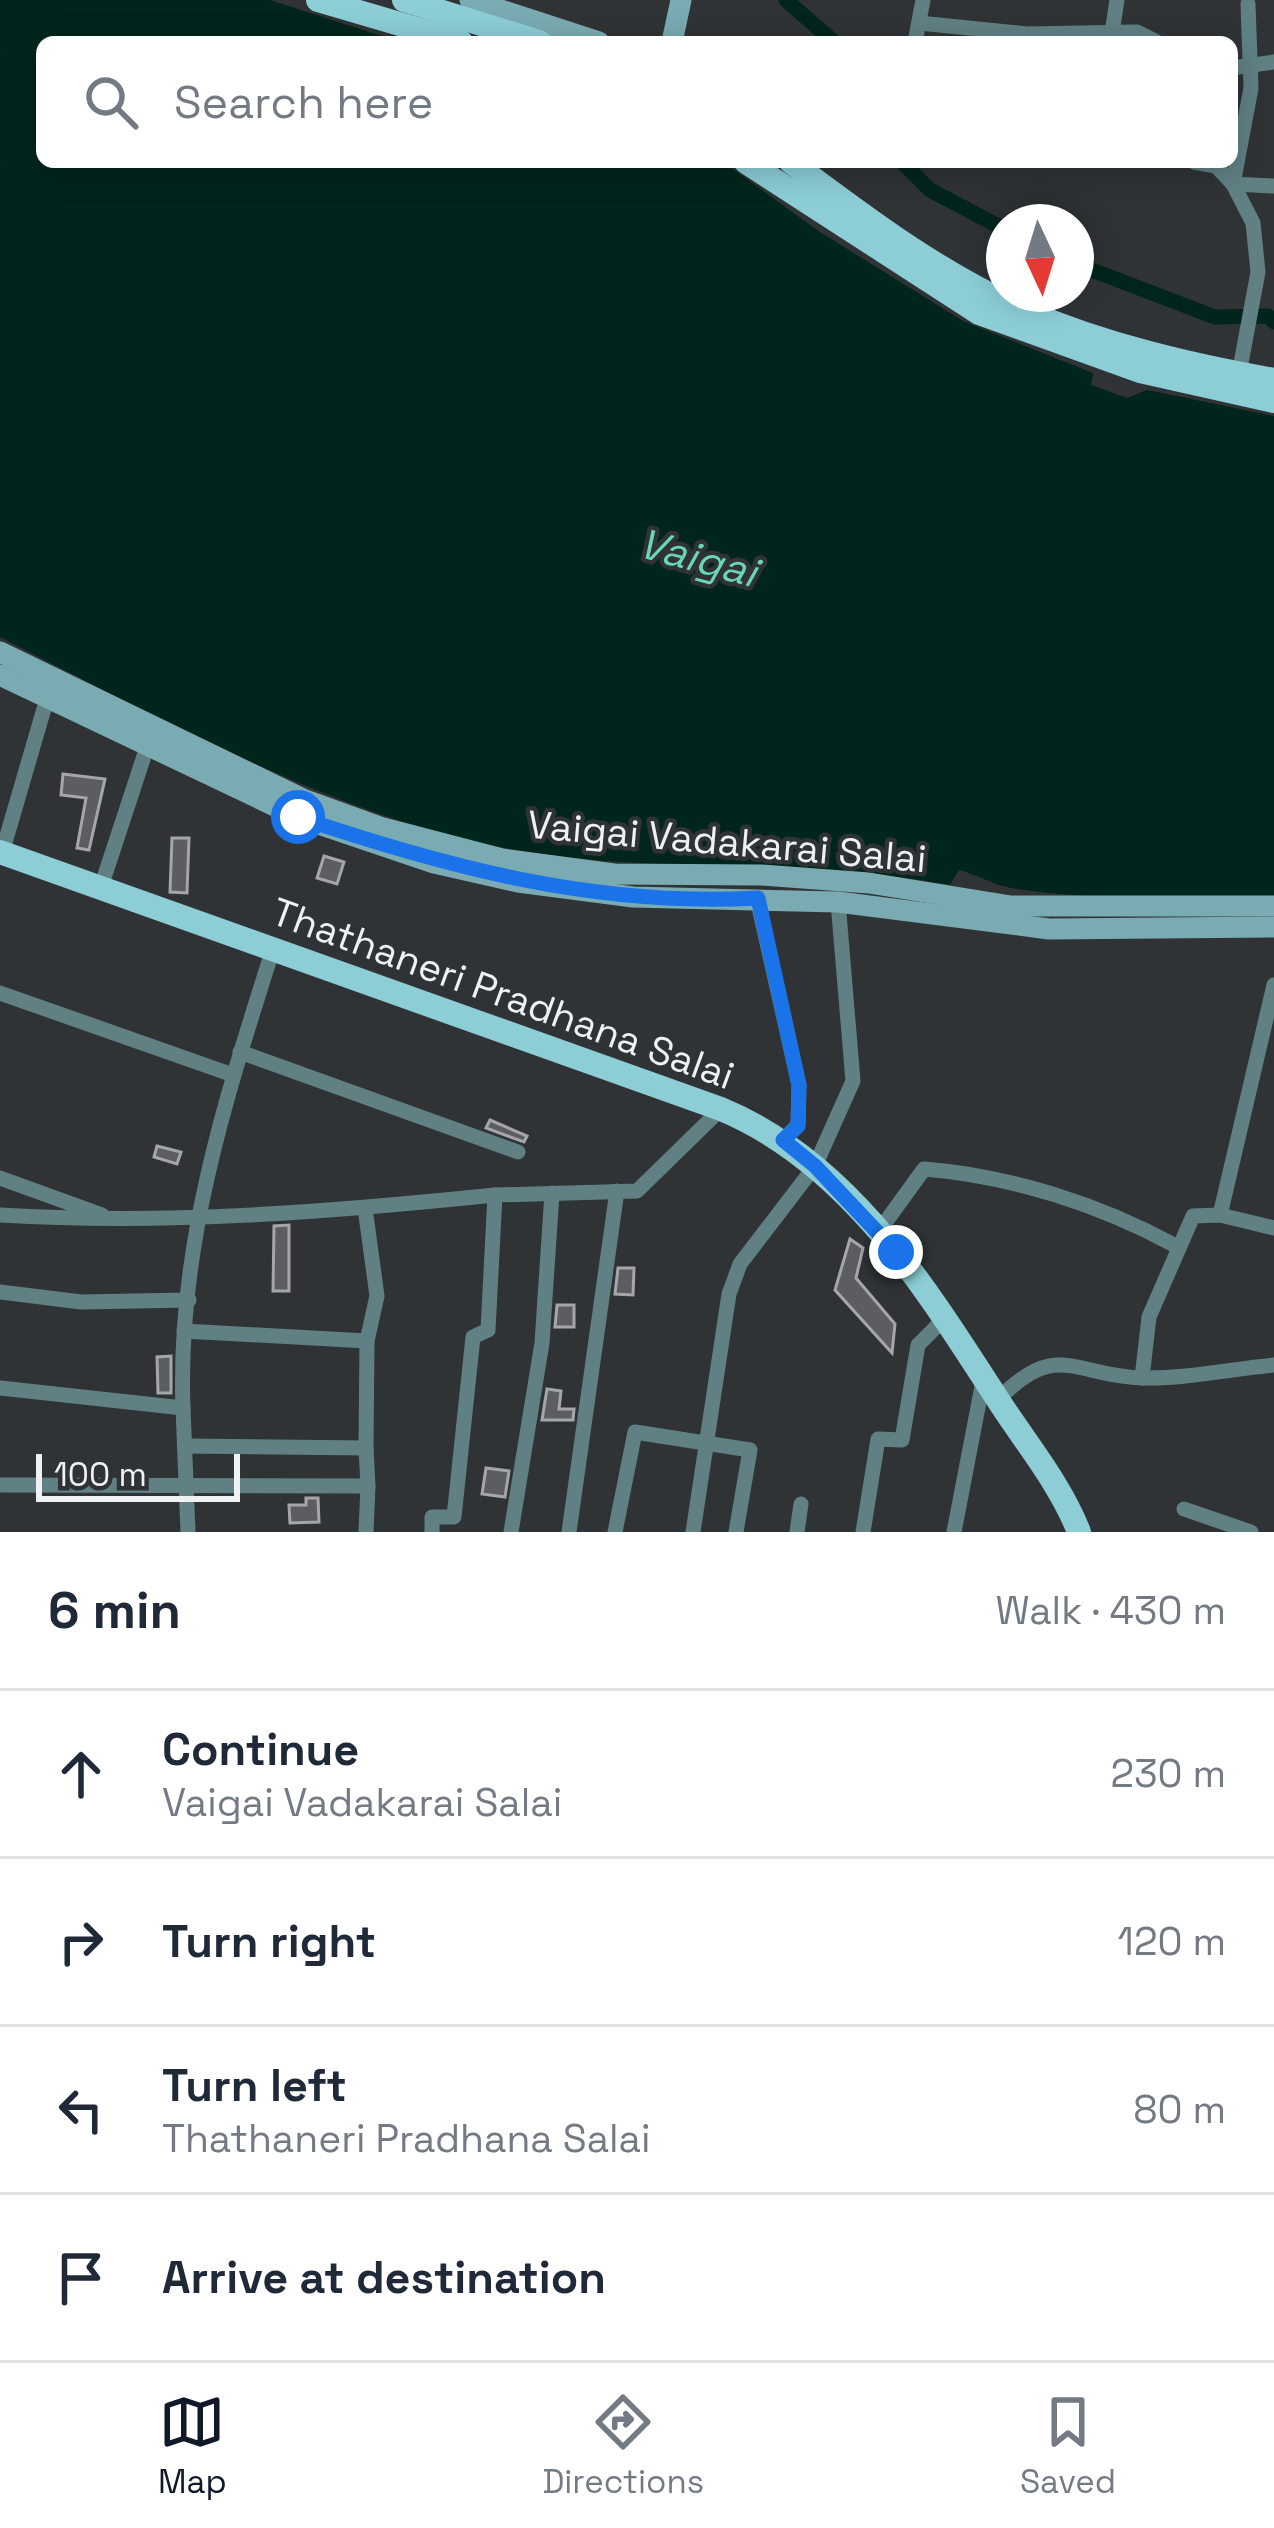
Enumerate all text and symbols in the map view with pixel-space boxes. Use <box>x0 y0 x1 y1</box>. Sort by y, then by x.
search box <box>36 36 1238 168</box>
icon: search <box>78 69 144 135</box>
text: Search here <box>174 74 433 131</box>
north arrow <box>986 204 1094 312</box>
water label: Vaigai <box>633 516 767 600</box>
route start <box>271 790 325 844</box>
street label: Vaigai Vadakarai Salai <box>525 800 928 883</box>
street label: Thathaneri Pradhana Salai <box>265 887 741 1100</box>
route end <box>869 1225 923 1279</box>
scale bar <box>36 1448 240 1501</box>
text: 100 m <box>54 1454 147 1496</box>
text: 6 min <box>48 1578 181 1643</box>
text: Walk · 430 m <box>995 1586 1226 1635</box>
text: Continue <box>162 1721 359 1778</box>
icon: ahead <box>48 1741 114 1807</box>
text: 230 m <box>1111 1749 1226 1798</box>
text: Vaigai Vadakarai Salai <box>162 1778 562 1827</box>
icon: right <box>48 1909 114 1975</box>
text: Turn right <box>162 1913 376 1970</box>
text: 120 m <box>1118 1917 1226 1966</box>
text: Turn left <box>162 2057 347 2114</box>
icon: left <box>48 2077 114 2143</box>
text: 80 m <box>1133 2085 1226 2134</box>
text: Thathaneri Pradhana Salai <box>162 2114 651 2163</box>
icon: arrive <box>48 2245 114 2311</box>
text: Arrive at destination <box>162 2249 606 2306</box>
tab: Map <box>158 2389 227 2503</box>
tab: Directions <box>542 2389 704 2503</box>
tab: Saved <box>1020 2389 1116 2503</box>

